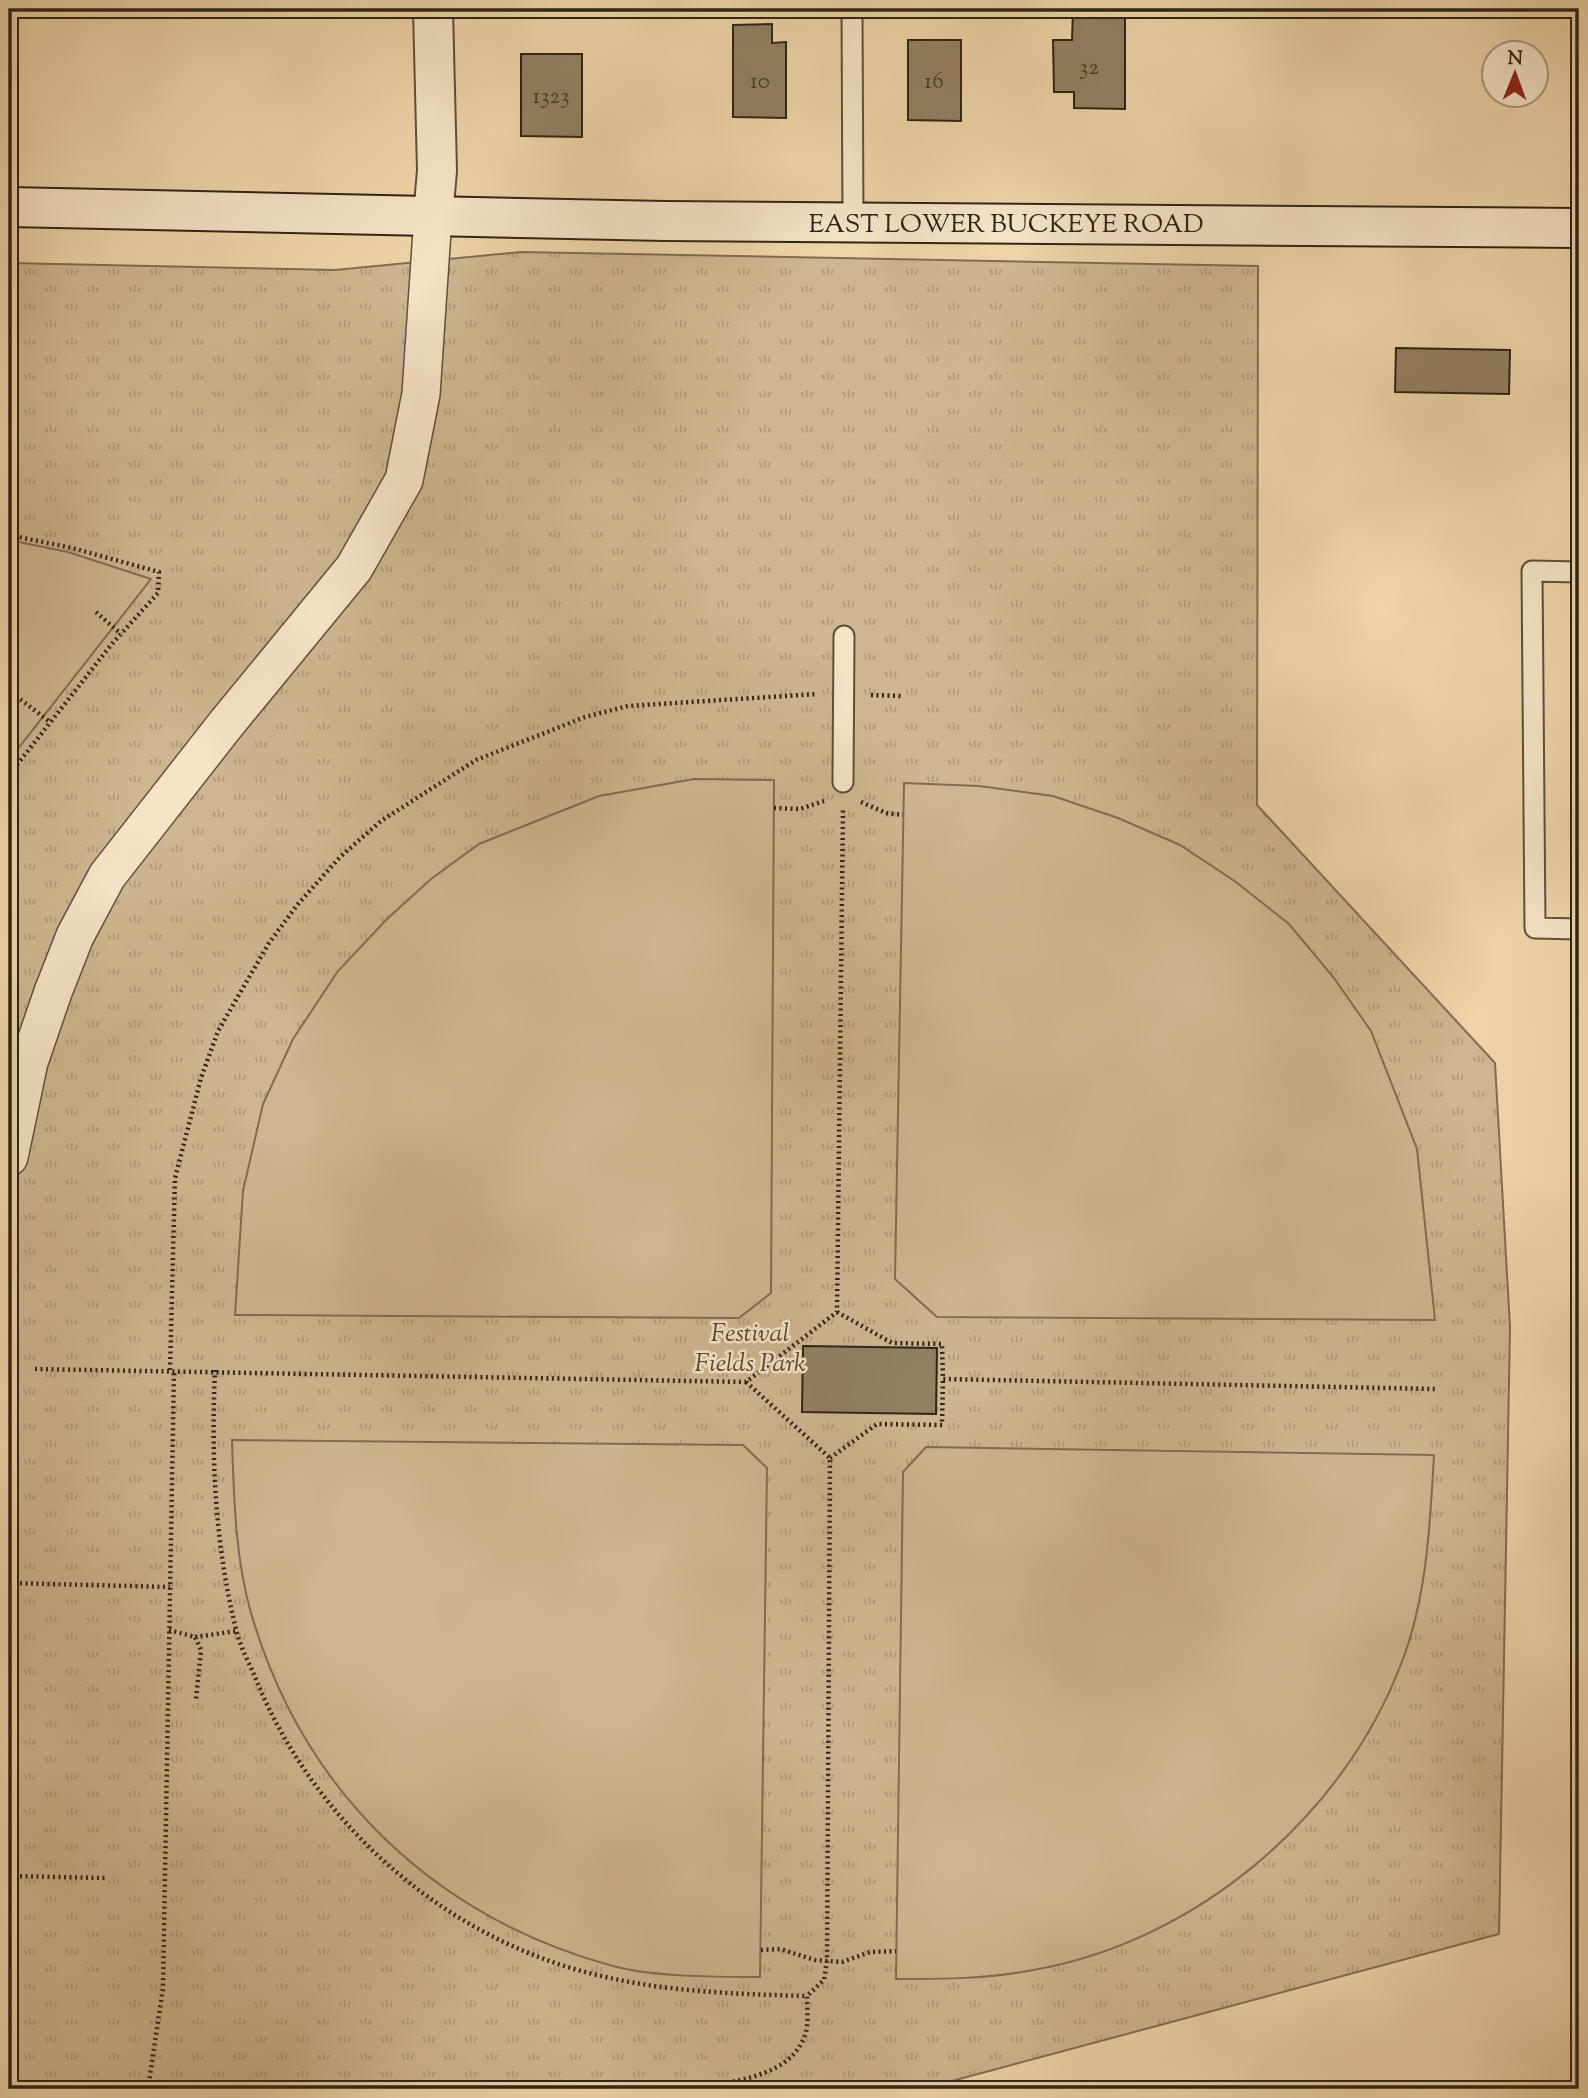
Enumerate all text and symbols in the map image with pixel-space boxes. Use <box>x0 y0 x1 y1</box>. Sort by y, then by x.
north arrow <box>1480 38 1550 108</box>
text: N <box>1507 46 1523 73</box>
house number: 32 <box>1079 52 1099 85</box>
house number: 10 <box>750 66 770 99</box>
house number: 16 <box>924 66 944 99</box>
house number: 1323 <box>532 81 570 114</box>
street label: EAST LOWER BUCKEYE ROAD <box>808 207 1204 244</box>
park label: Festival Fields Park <box>694 1316 806 1383</box>

